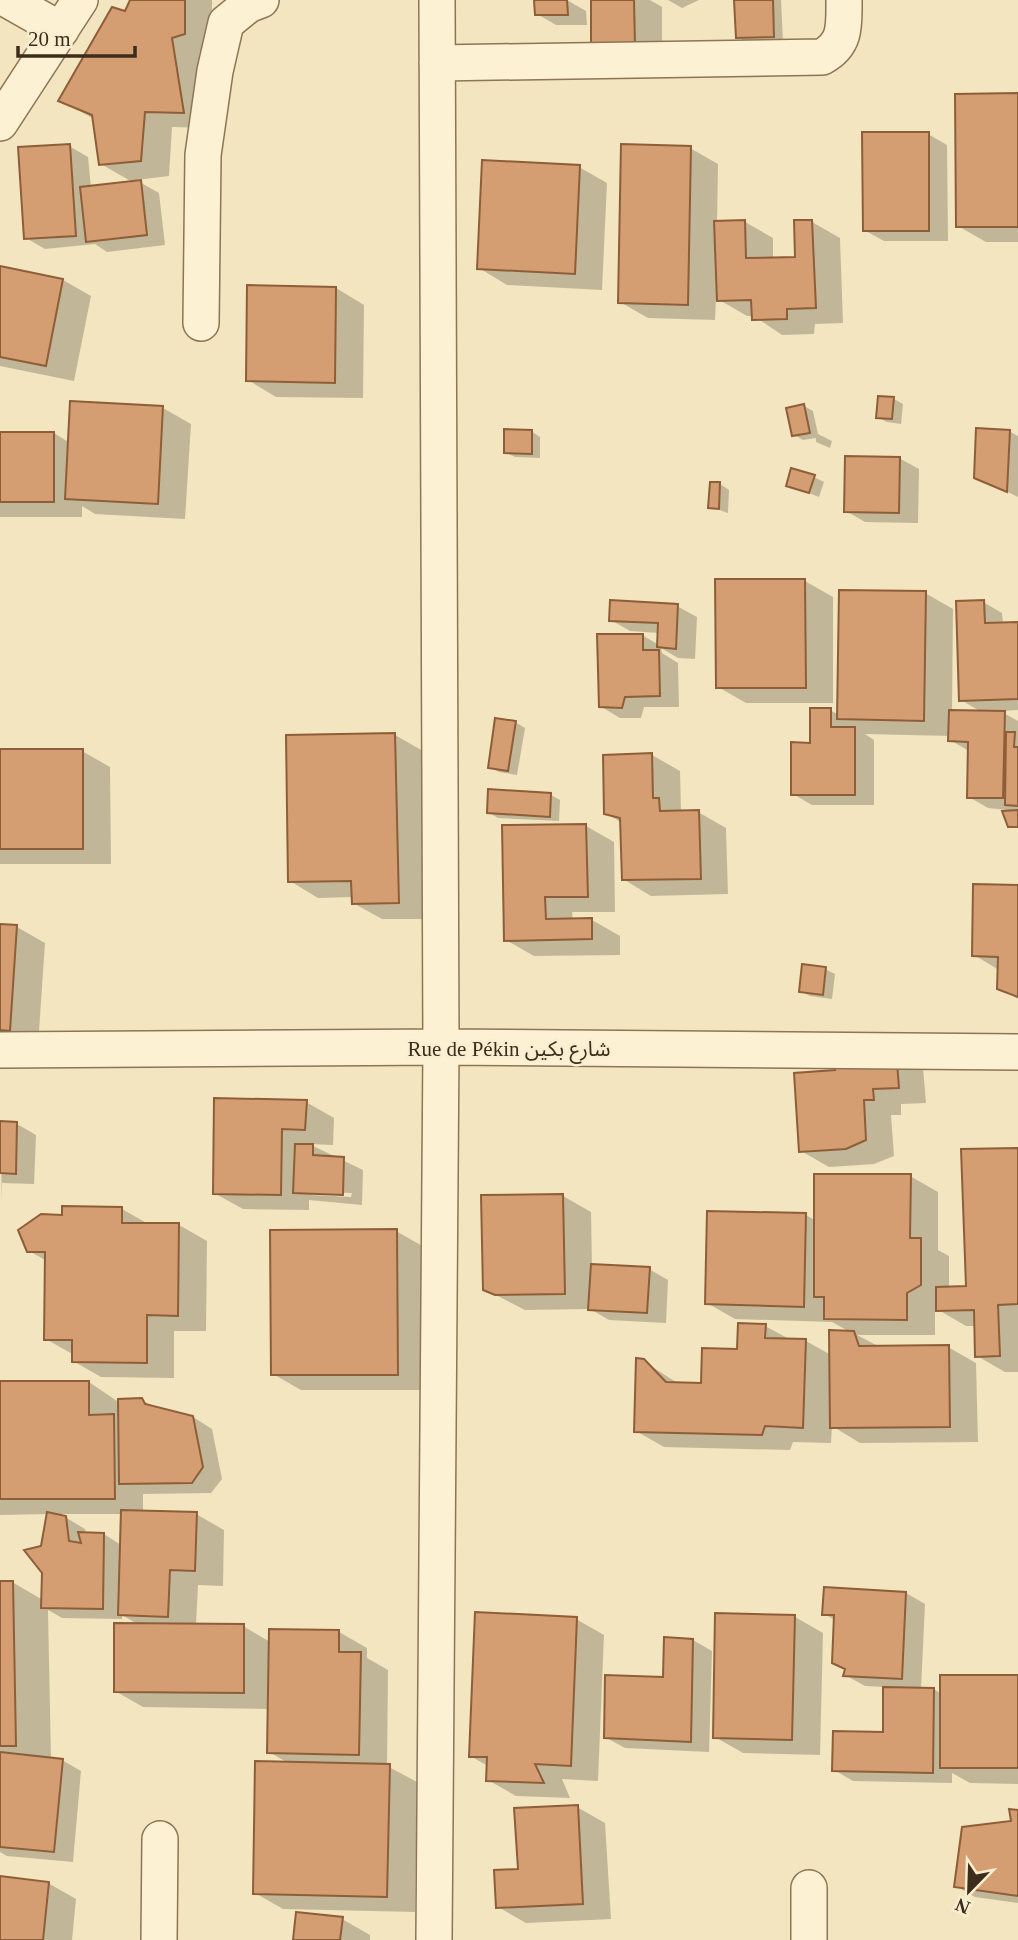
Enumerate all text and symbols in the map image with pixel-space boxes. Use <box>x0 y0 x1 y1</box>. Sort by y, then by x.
scale bar <box>18 14 135 58</box>
text: 20 m <box>28 27 71 51</box>
street label: Rue de Pékin شارع بكين <box>408 1037 610 1064</box>
north arrow <box>934 1856 1004 1926</box>
text: N <box>952 1894 973 1919</box>

